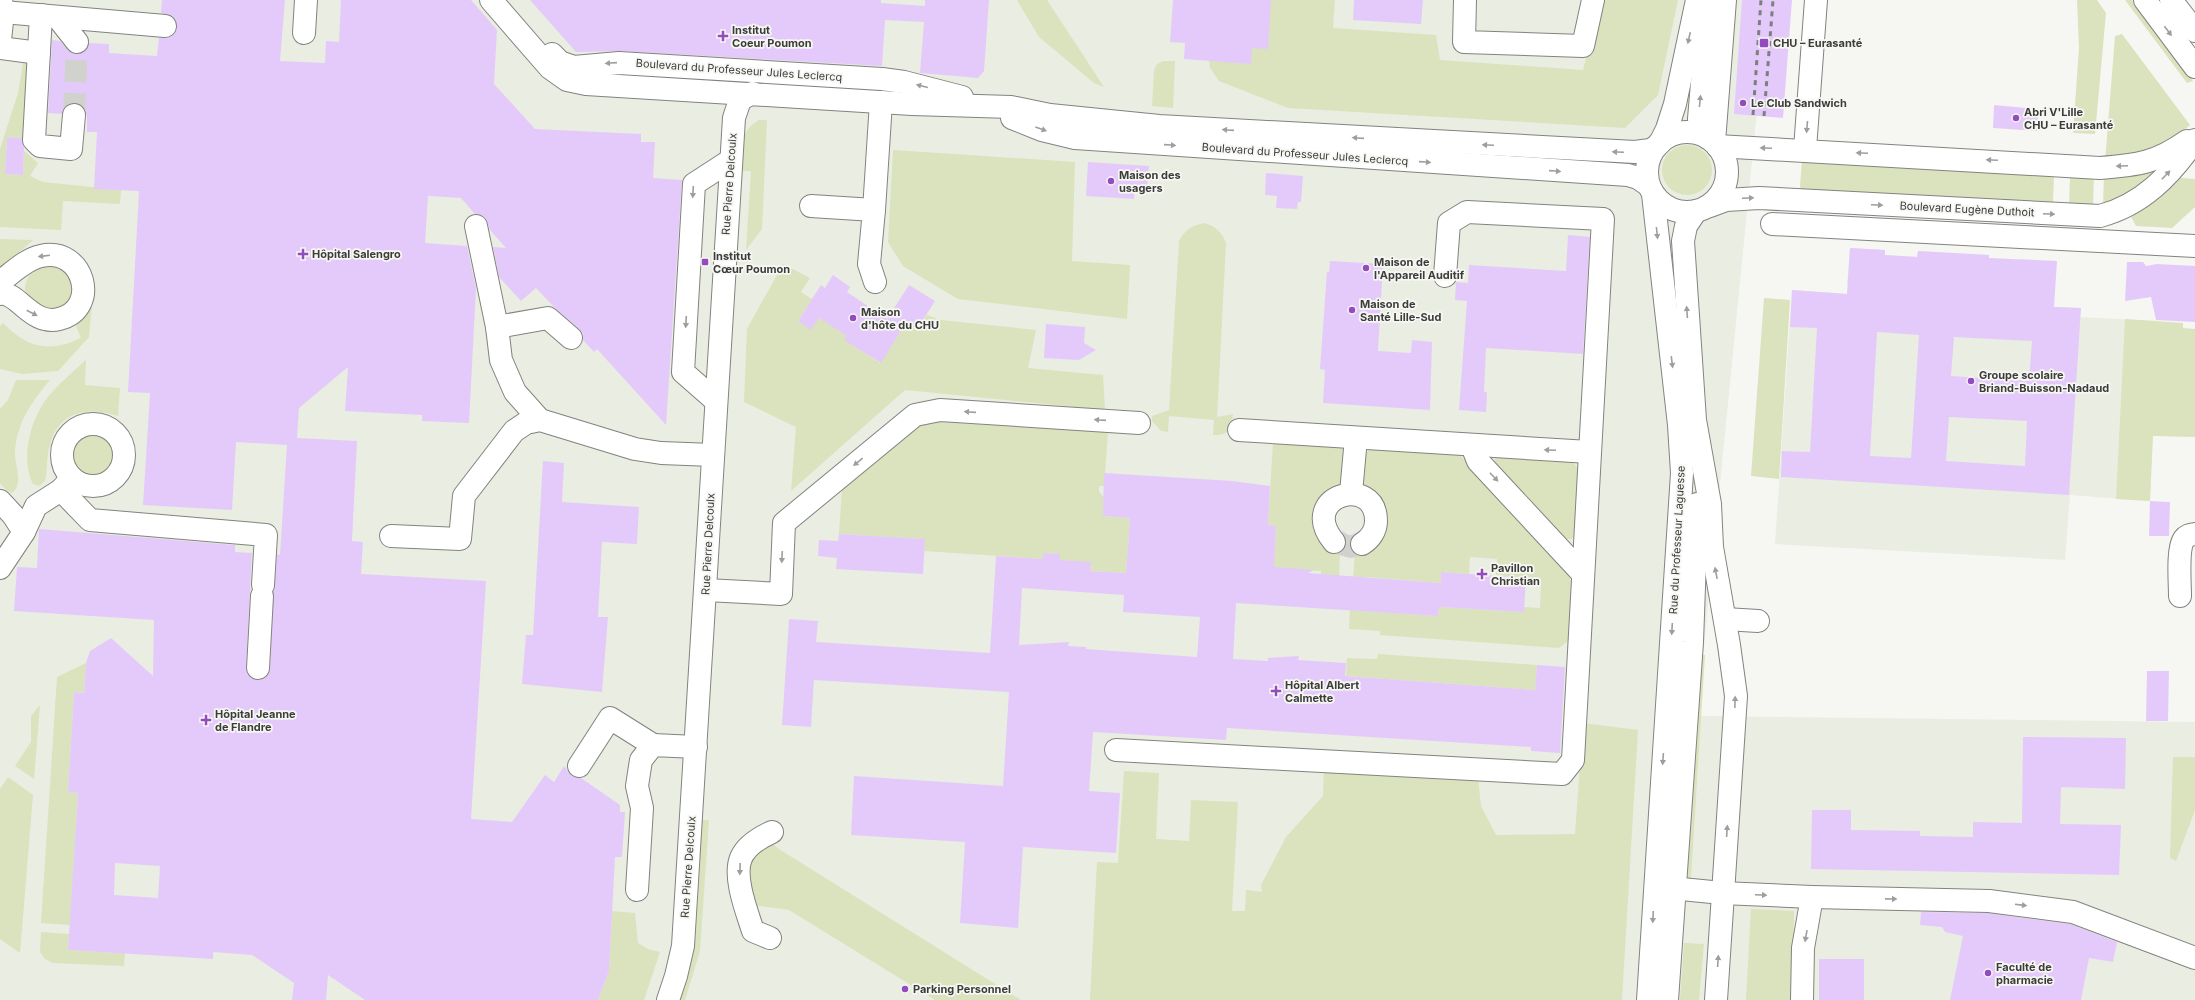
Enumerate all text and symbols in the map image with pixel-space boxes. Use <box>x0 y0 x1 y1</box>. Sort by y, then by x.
place label: Institut Coeur Poumon <box>732 23 812 50</box>
one-way arrow <box>2164 26 2172 37</box>
marker: Institut Coeur Poumon <box>717 30 729 42</box>
one-way arrow <box>1685 32 1691 44</box>
place label: CHU – Eurasanté <box>1773 36 1863 50</box>
marker: CHU – Eurasanté <box>1758 37 1770 49</box>
street label: Boulevard du Professeur Jules Leclercq <box>635 56 843 84</box>
one-way arrow <box>605 60 617 67</box>
one-way arrow <box>915 83 928 89</box>
one-way arrow <box>1697 95 1703 107</box>
place label: Le Club Sandwich <box>1751 96 1847 110</box>
marker: Le Club Sandwich <box>1738 98 1748 108</box>
place label: Abri V'Lille CHU – Eurasanté <box>2024 105 2114 132</box>
marker: Abri V'Lille CHU – Eurasanté <box>2011 113 2021 123</box>
one-way arrow <box>1804 121 1811 133</box>
one-way arrow <box>1036 127 1048 133</box>
one-way arrow <box>1222 127 1235 134</box>
street label: Rue Pierre Delcoulx <box>718 133 740 235</box>
one-way arrow <box>1352 135 1364 142</box>
street label: Boulevard du Professeur Jules Leclercq <box>1201 140 1409 168</box>
one-way arrow <box>1164 142 1176 149</box>
one-way arrow <box>1481 142 1494 148</box>
one-way arrow <box>1759 145 1772 151</box>
one-way arrow <box>1612 148 1624 155</box>
one-way arrow <box>1856 149 1868 156</box>
one-way arrow <box>1986 157 1998 164</box>
one-way arrow <box>1419 158 1431 165</box>
one-way arrow <box>2116 163 2128 170</box>
one-way arrow <box>1549 167 1561 174</box>
place label: Maison des usagers <box>1119 168 1181 195</box>
one-way arrow <box>2161 170 2171 180</box>
marker: Maison des usagers <box>1106 176 1116 186</box>
one-way arrow <box>690 186 697 198</box>
one-way arrow <box>1742 195 1755 201</box>
street label: Boulevard Eugène Duthoit <box>1899 198 2035 220</box>
one-way arrow <box>1871 201 1883 208</box>
one-way arrow <box>2043 210 2055 217</box>
one-way arrow <box>1653 227 1660 239</box>
place label: Hôpital Salengro <box>312 247 401 261</box>
marker: Hôpital Salengro <box>297 248 309 260</box>
place label: Institut Cœur Poumon <box>713 249 790 276</box>
one-way arrow <box>38 253 50 260</box>
place label: Maison de l'Appareil Auditif <box>1374 255 1465 282</box>
marker: Institut Cœur Poumon <box>700 257 710 267</box>
marker: Maison de l'Appareil Auditif <box>1361 263 1371 273</box>
place label: Maison de Santé Lille-Sud <box>1360 297 1441 324</box>
place label: Maison d'hôte du CHU <box>861 305 939 332</box>
marker: Maison de Santé Lille-Sud <box>1347 305 1357 315</box>
one-way arrow <box>1684 306 1691 318</box>
one-way arrow <box>26 310 38 316</box>
marker: Maison d'hôte du CHU <box>848 313 858 323</box>
one-way arrow <box>683 316 689 329</box>
one-way arrow <box>1668 356 1675 368</box>
place label: Groupe scolaire Briand-Buisson-Nadaud <box>1979 368 2109 395</box>
marker: Groupe scolaire Briand-Buisson-Nadaud <box>1966 376 1976 386</box>
one-way arrow <box>964 408 976 415</box>
one-way arrow <box>1094 417 1106 424</box>
one-way arrow <box>1543 447 1556 453</box>
one-way arrow <box>852 458 863 466</box>
street label: Rue du Professeur Laguesse <box>1666 465 1688 615</box>
one-way arrow <box>1489 473 1498 482</box>
street label: Rue Pierre Delcoulx <box>698 493 718 595</box>
one-way arrow <box>779 551 786 563</box>
place label: Pavillon Christian <box>1491 561 1540 588</box>
one-way arrow <box>1713 567 1719 579</box>
marker: Pavillon Christian <box>1476 568 1488 580</box>
one-way arrow <box>1669 623 1676 635</box>
place label: Hôpital Albert Calmette <box>1285 678 1359 705</box>
marker: Hôpital Albert Calmette <box>1270 685 1282 697</box>
one-way arrow <box>1732 696 1739 708</box>
place label: Hôpital Jeanne de Flandre <box>215 707 296 734</box>
marker: Hôpital Jeanne de Flandre <box>200 714 212 726</box>
one-way arrow <box>1660 753 1667 765</box>
street label: Rue Pierre Delcoulx <box>677 816 699 918</box>
one-way arrow <box>1723 825 1730 837</box>
one-way arrow <box>737 863 744 875</box>
one-way arrow <box>1755 891 1767 898</box>
one-way arrow <box>1885 896 1898 902</box>
one-way arrow <box>2015 902 2027 908</box>
one-way arrow <box>1649 911 1656 923</box>
one-way arrow <box>1802 930 1808 942</box>
one-way arrow <box>1715 955 1722 967</box>
place label: Faculté de pharmacie <box>1996 960 2054 987</box>
marker: Faculté de pharmacie <box>1983 968 1993 978</box>
place label: Parking Personnel <box>913 982 1011 996</box>
marker: Parking Personnel <box>900 984 910 994</box>

